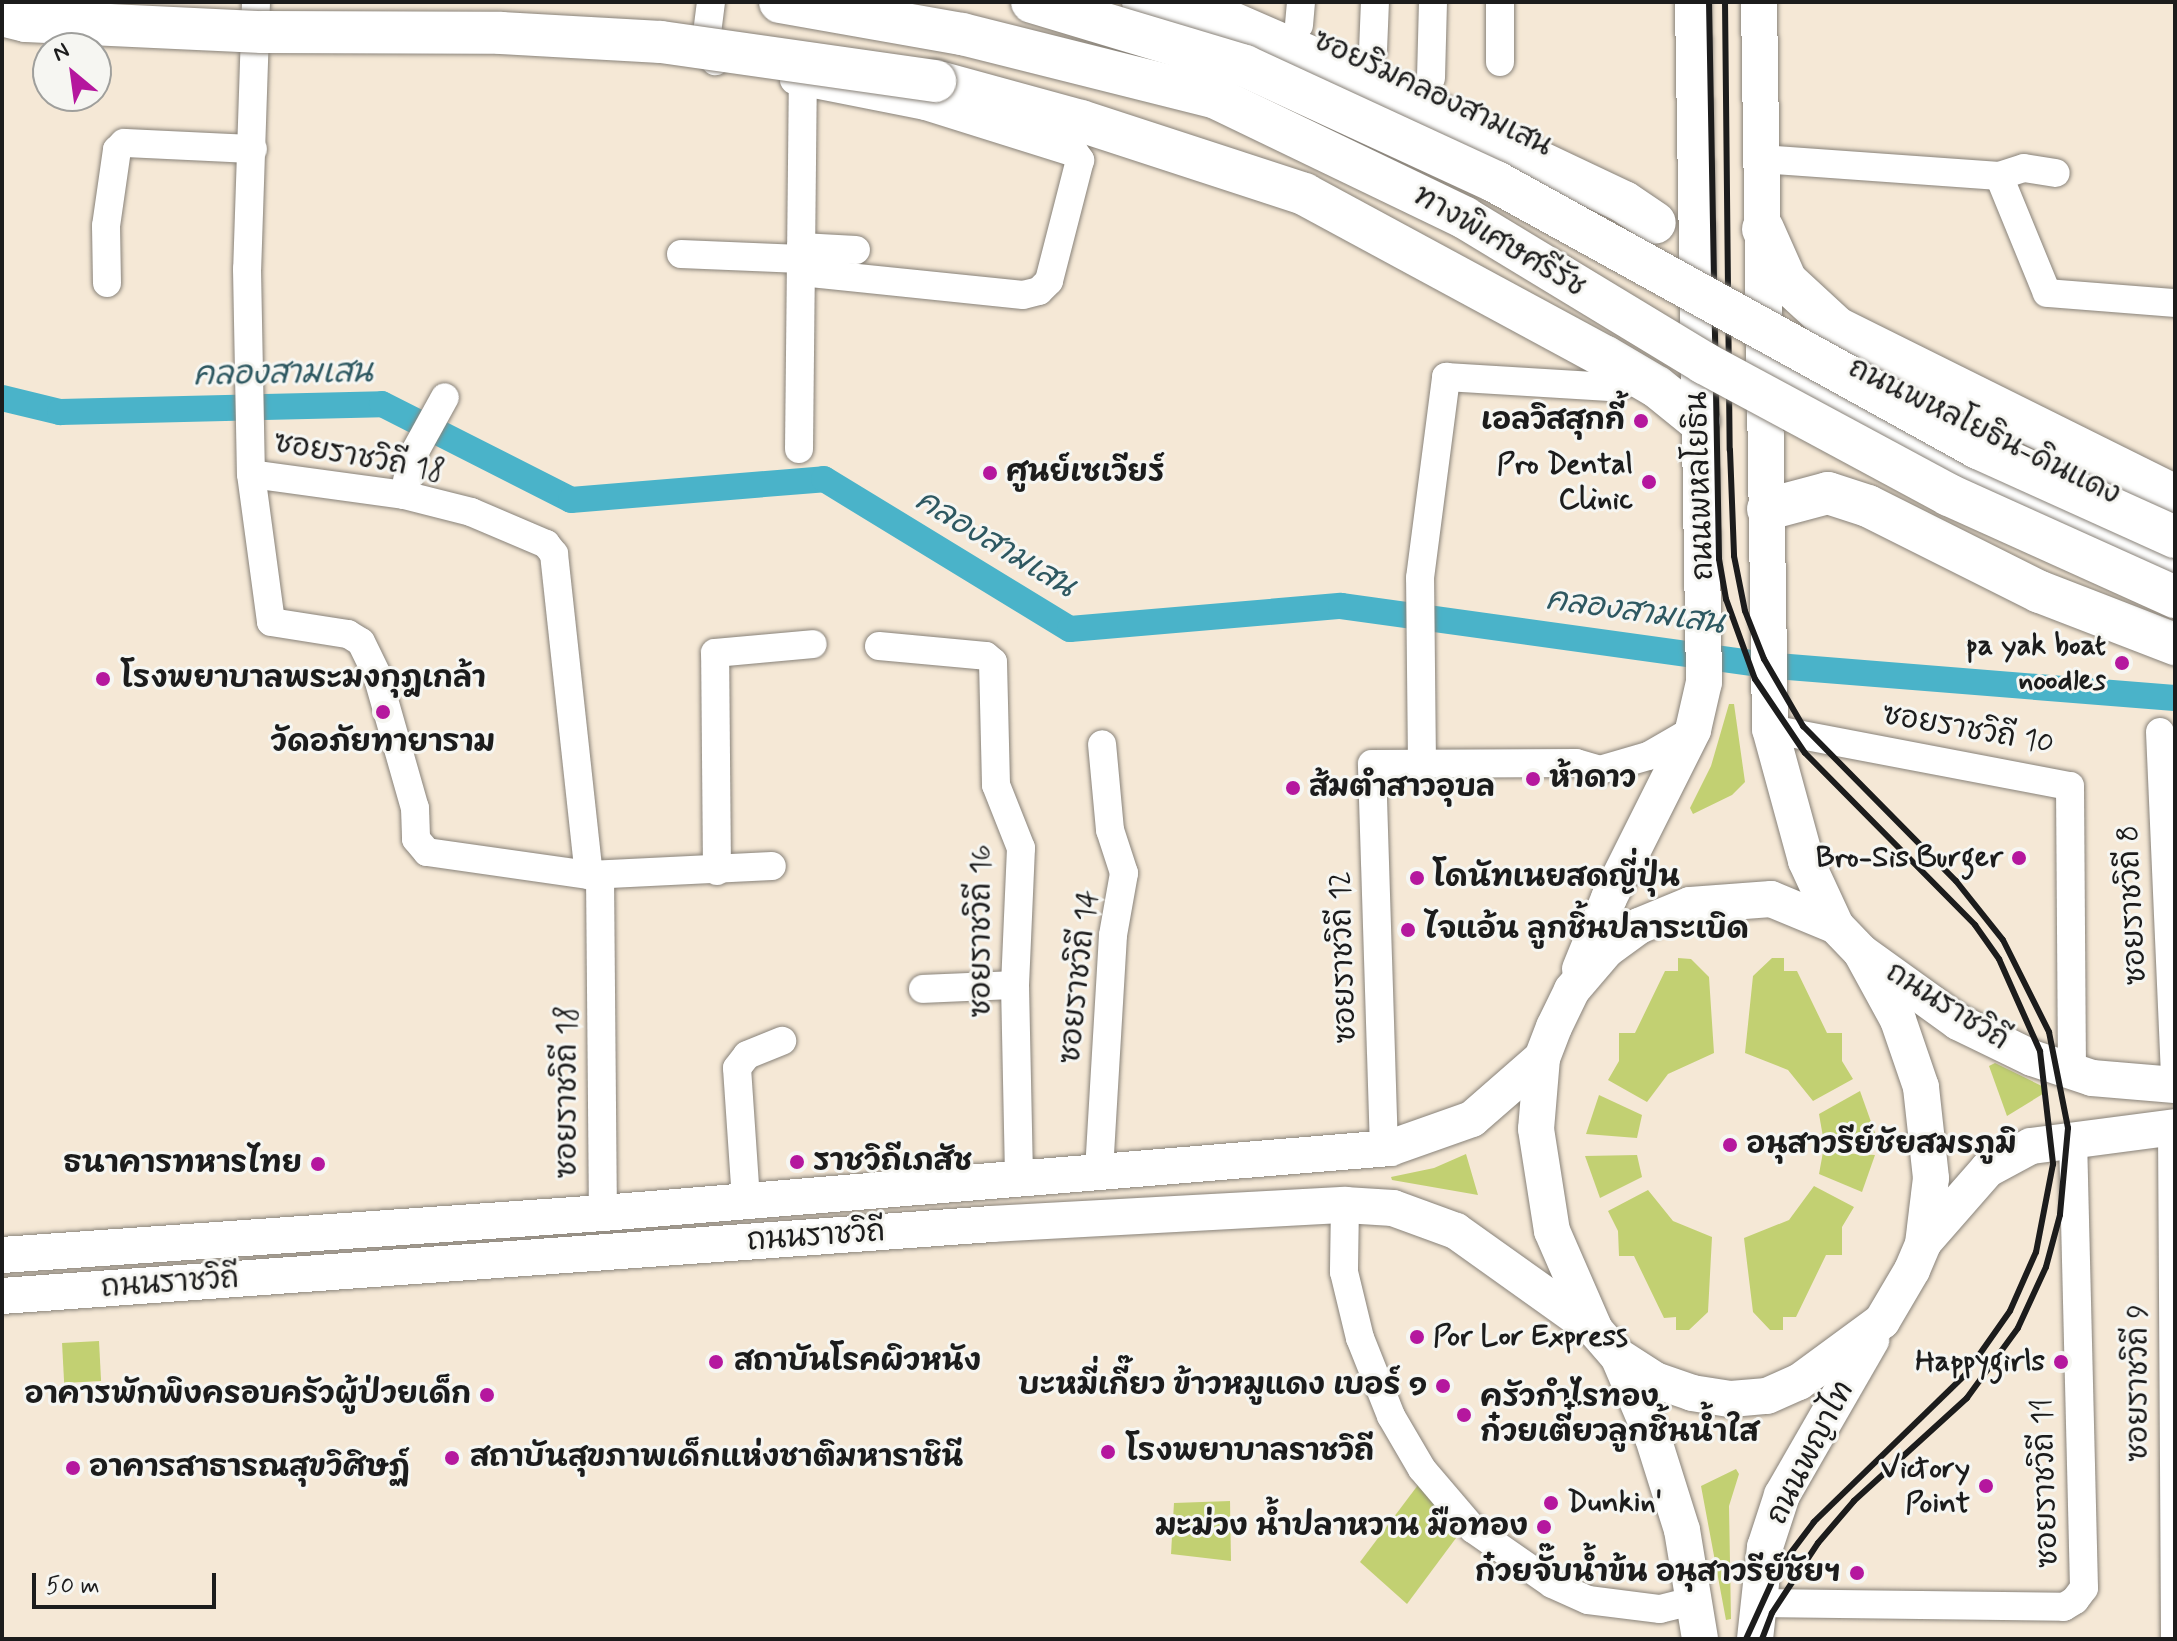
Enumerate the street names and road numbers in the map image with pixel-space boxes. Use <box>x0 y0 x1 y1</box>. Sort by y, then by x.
street label: ซอยริมคลองสามเสน <box>1307 23 1557 165</box>
street label: ทางพิเศษศรีรัช <box>1406 178 1592 306</box>
street label: ถนนพหลโยธิน-ดินแดง <box>1842 350 2126 514</box>
street label: ถนนพหลโยธิน <box>1680 391 1722 581</box>
street label: ซอยราชวิถี 18 <box>271 425 447 491</box>
street label: ซอยราชวิถี 10 <box>1879 697 2057 763</box>
street label: ซอยราชวิถี 8 <box>2111 824 2155 986</box>
street label: ซอยราชวิถี 16 <box>964 844 1000 1018</box>
street label: ซอยราชวิถี 12 <box>1323 870 1365 1044</box>
street label: ซอยราชวิถี 14 <box>1053 888 1107 1066</box>
street label: ถนนราชวิถี <box>1879 955 2015 1059</box>
street label: ซอยราชวิถี 18 <box>550 1005 586 1179</box>
street label: ถนนราชวิถี <box>746 1214 886 1260</box>
street label: ถนนราชวิถี <box>100 1261 240 1307</box>
street label: ซอยราชวิถี 9 <box>2121 1304 2157 1462</box>
street label: ถนนพญาไท <box>1759 1375 1863 1531</box>
street label: ซอยราชวิถี 11 <box>2025 1398 2067 1568</box>

